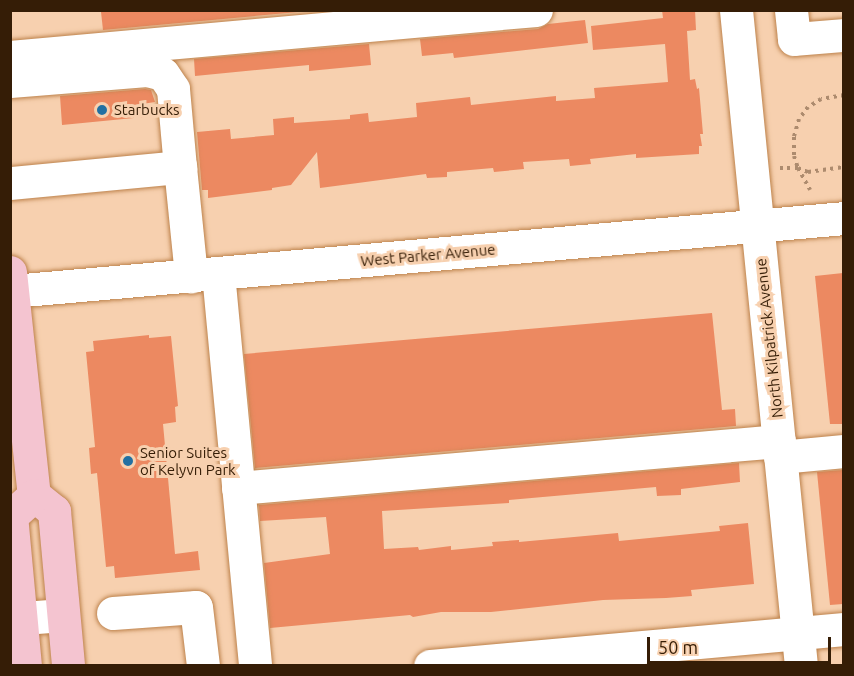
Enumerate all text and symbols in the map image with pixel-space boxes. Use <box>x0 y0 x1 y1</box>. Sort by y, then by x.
place label: Starbucks <box>114 101 180 119</box>
marker: Starbucks <box>95 103 109 117</box>
street label: West Parker Avenue <box>360 240 496 270</box>
street label: North Kilpatrick Avenue <box>752 257 786 419</box>
place label: Senior Suites of Kelyvn Park <box>140 443 236 478</box>
marker: Senior Suites of Kelyvn Park <box>121 454 135 468</box>
scale bar <box>650 625 834 663</box>
text: 50 m <box>658 637 698 657</box>

